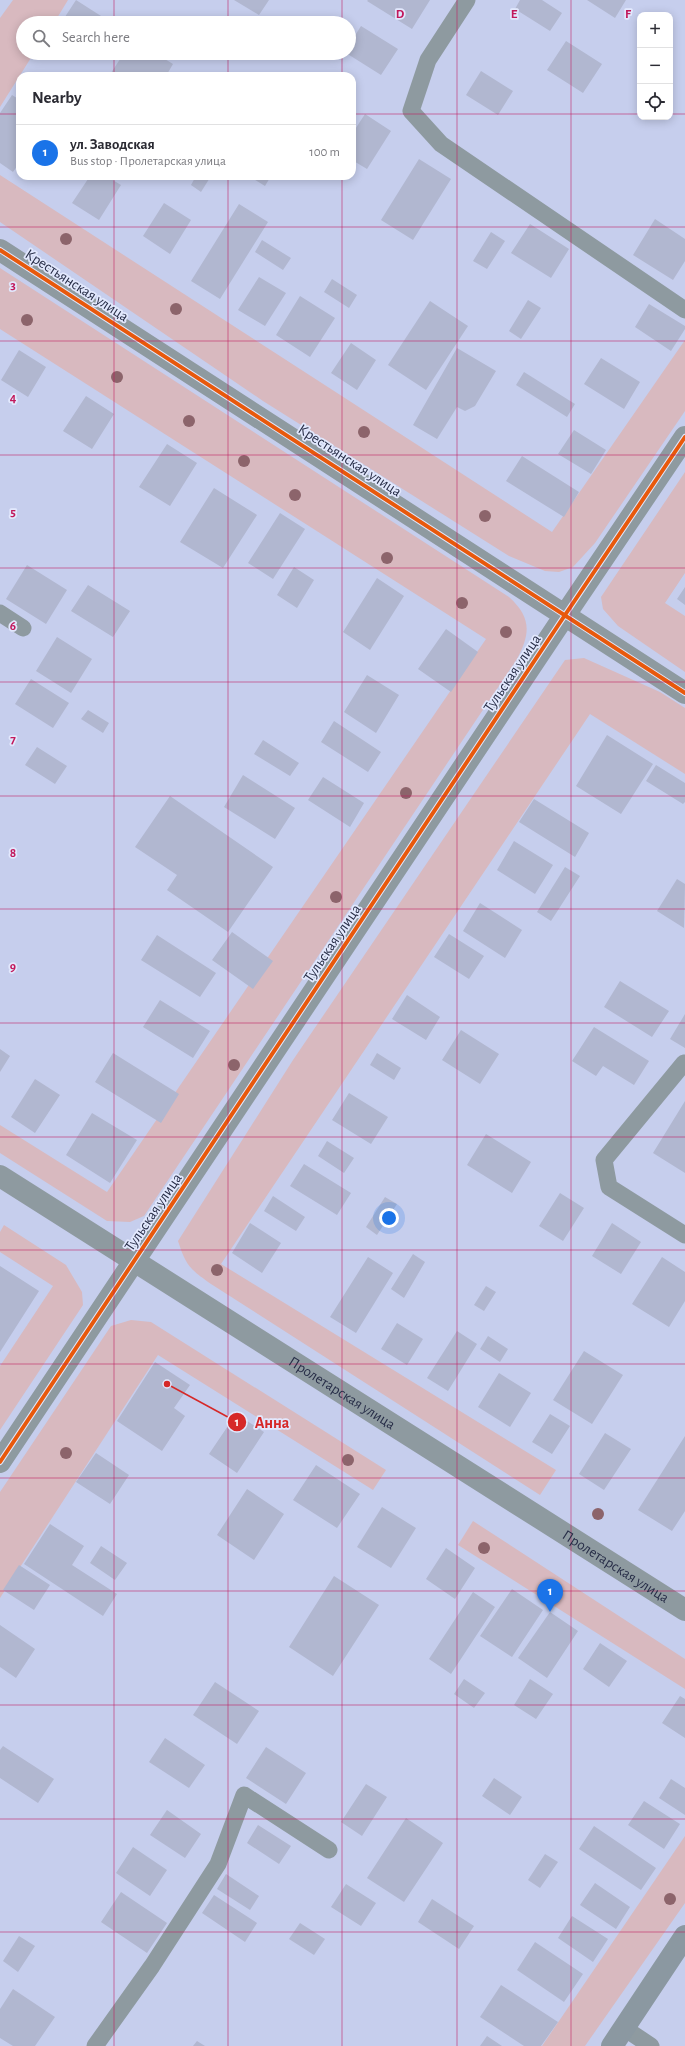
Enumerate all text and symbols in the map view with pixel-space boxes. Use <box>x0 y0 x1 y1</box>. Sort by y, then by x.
text: D <box>396 8 405 21</box>
text: E <box>511 8 518 21</box>
text: F <box>625 8 632 21</box>
map controls <box>637 12 673 120</box>
button: + <box>637 12 673 48</box>
search box <box>16 16 356 60</box>
icon: search <box>30 27 52 49</box>
text: Search here <box>62 30 130 45</box>
button: − <box>637 48 673 84</box>
button: locate <box>637 84 673 120</box>
text: Nearby <box>32 89 82 106</box>
text: ул. Заводская <box>70 137 155 152</box>
text: 1 <box>43 146 47 159</box>
text: 100 m <box>309 146 340 159</box>
text: Bus stop · Пролетарская улица <box>70 155 226 168</box>
street label: Крестьянская улица <box>22 246 131 324</box>
text: 3 <box>10 279 16 292</box>
text: 4 <box>10 392 17 405</box>
street label: Крестьянская улица <box>295 421 404 499</box>
text: 5 <box>10 506 16 519</box>
text: 6 <box>10 620 16 633</box>
street label: Тульская улица <box>481 632 544 715</box>
text: 7 <box>10 733 16 746</box>
text: 8 <box>10 847 16 860</box>
street label: Тульская улица <box>301 902 364 985</box>
text: 9 <box>10 961 16 974</box>
street label: Тульская улица <box>122 1171 185 1254</box>
your location <box>379 1208 399 1228</box>
street label: Пролетарская улица <box>286 1354 398 1432</box>
callout: Анна <box>227 1408 297 1436</box>
text: Анна <box>255 1415 290 1431</box>
text: 1 <box>235 1416 239 1428</box>
street label: Пролетарская улица <box>560 1527 672 1606</box>
pin: 1 <box>537 1579 563 1612</box>

